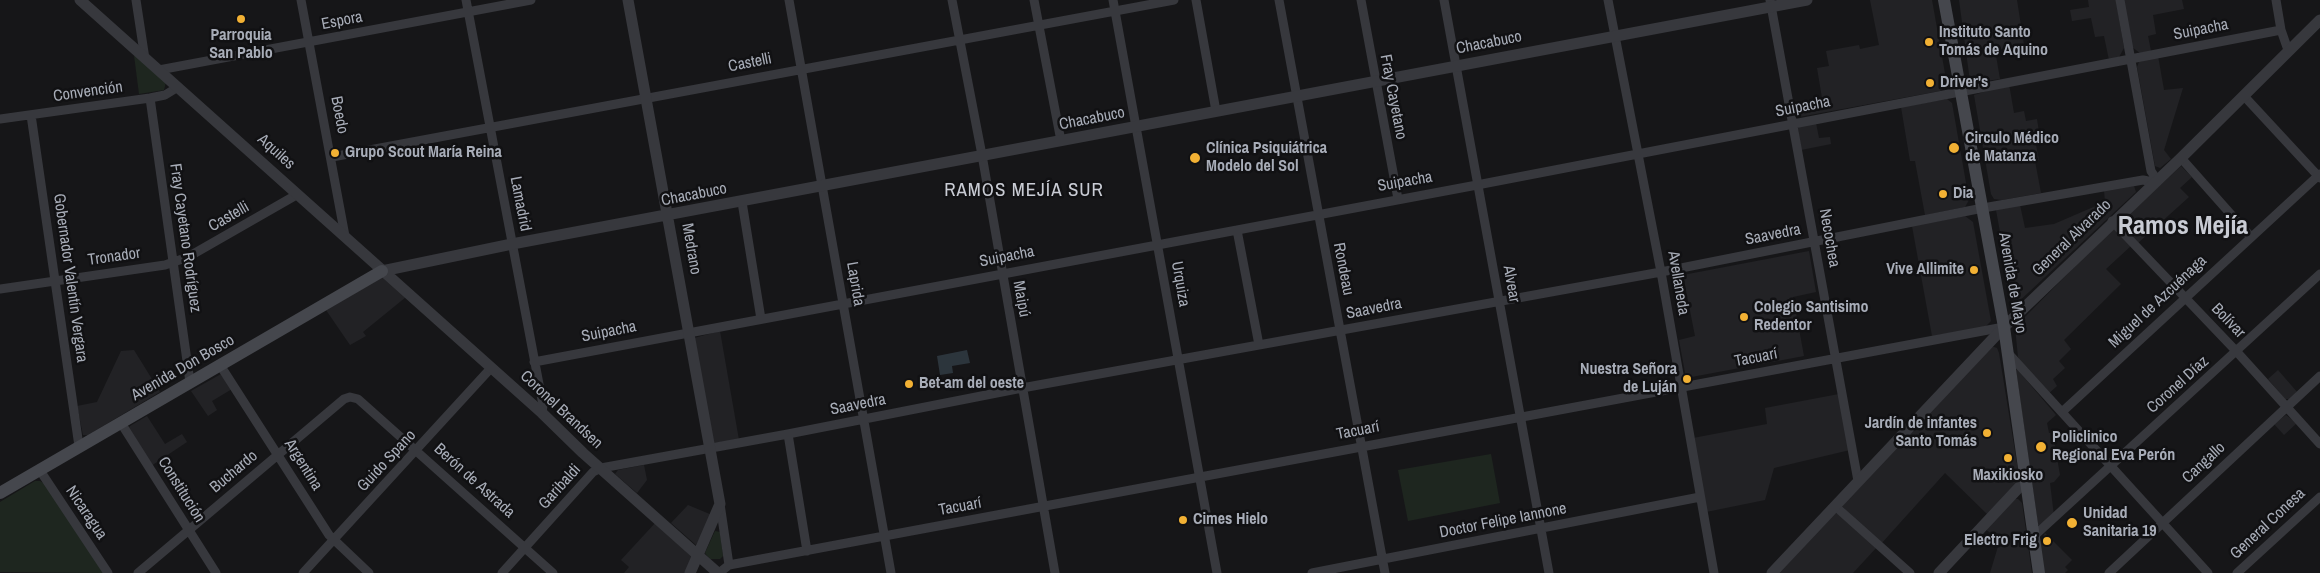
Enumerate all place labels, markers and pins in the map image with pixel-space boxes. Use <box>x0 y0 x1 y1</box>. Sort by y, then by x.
marker: Parroquia San Pablo <box>235 13 247 25</box>
place label: Instituto Santo Tomás de Aquino <box>1939 23 2048 61</box>
place label: Parroquia San Pablo <box>209 26 273 64</box>
marker: Instituto Santo Tomás de Aquino <box>1923 36 1935 48</box>
place label: Driver's <box>1940 73 1988 93</box>
marker: Driver's <box>1924 77 1936 89</box>
place label: Circulo Médico de Matanza <box>1965 129 2059 167</box>
place label: Clínica Psiquiátrica Modelo del Sol <box>1206 139 1327 177</box>
marker: Circulo Médico de Matanza <box>1947 141 1961 155</box>
place label: Grupo Scout María Reina <box>345 143 502 163</box>
marker: Grupo Scout María Reina <box>329 147 341 159</box>
marker: Clínica Psiquiátrica Modelo del Sol <box>1188 151 1202 165</box>
place label: Dia <box>1953 184 1973 204</box>
marker: Dia <box>1937 188 1949 200</box>
place label: Vive Allimite <box>1886 260 1964 280</box>
marker: Vive Allimite <box>1968 264 1980 276</box>
place label: Colegio Santisimo Redentor <box>1754 298 1868 336</box>
marker: Colegio Santisimo Redentor <box>1738 311 1750 323</box>
place label: Nuestra Señora de Luján <box>1580 360 1677 398</box>
marker: Nuestra Señora de Luján <box>1681 373 1693 385</box>
place label: Bet-am del oeste <box>919 374 1024 394</box>
marker: Bet-am del oeste <box>903 378 915 390</box>
place label: Jardín de infantes Santo Tomás <box>1865 414 1977 452</box>
marker: Jardín de infantes Santo Tomás <box>1981 427 1993 439</box>
place label: Policlinico Regional Eva Perón <box>2052 428 2175 466</box>
marker: Policlinico Regional Eva Perón <box>2034 440 2048 454</box>
marker: Maxikiosko <box>2002 452 2014 464</box>
place label: Maxikiosko <box>1973 466 2043 486</box>
place label: Unidad Sanitaria 19 <box>2083 504 2157 542</box>
place label: Cimes Hielo <box>1193 510 1268 530</box>
marker: Cimes Hielo <box>1177 514 1189 526</box>
marker: Unidad Sanitaria 19 <box>2065 516 2079 530</box>
place label: Electro Frig <box>1964 531 2037 551</box>
marker: Electro Frig <box>2041 535 2053 547</box>

